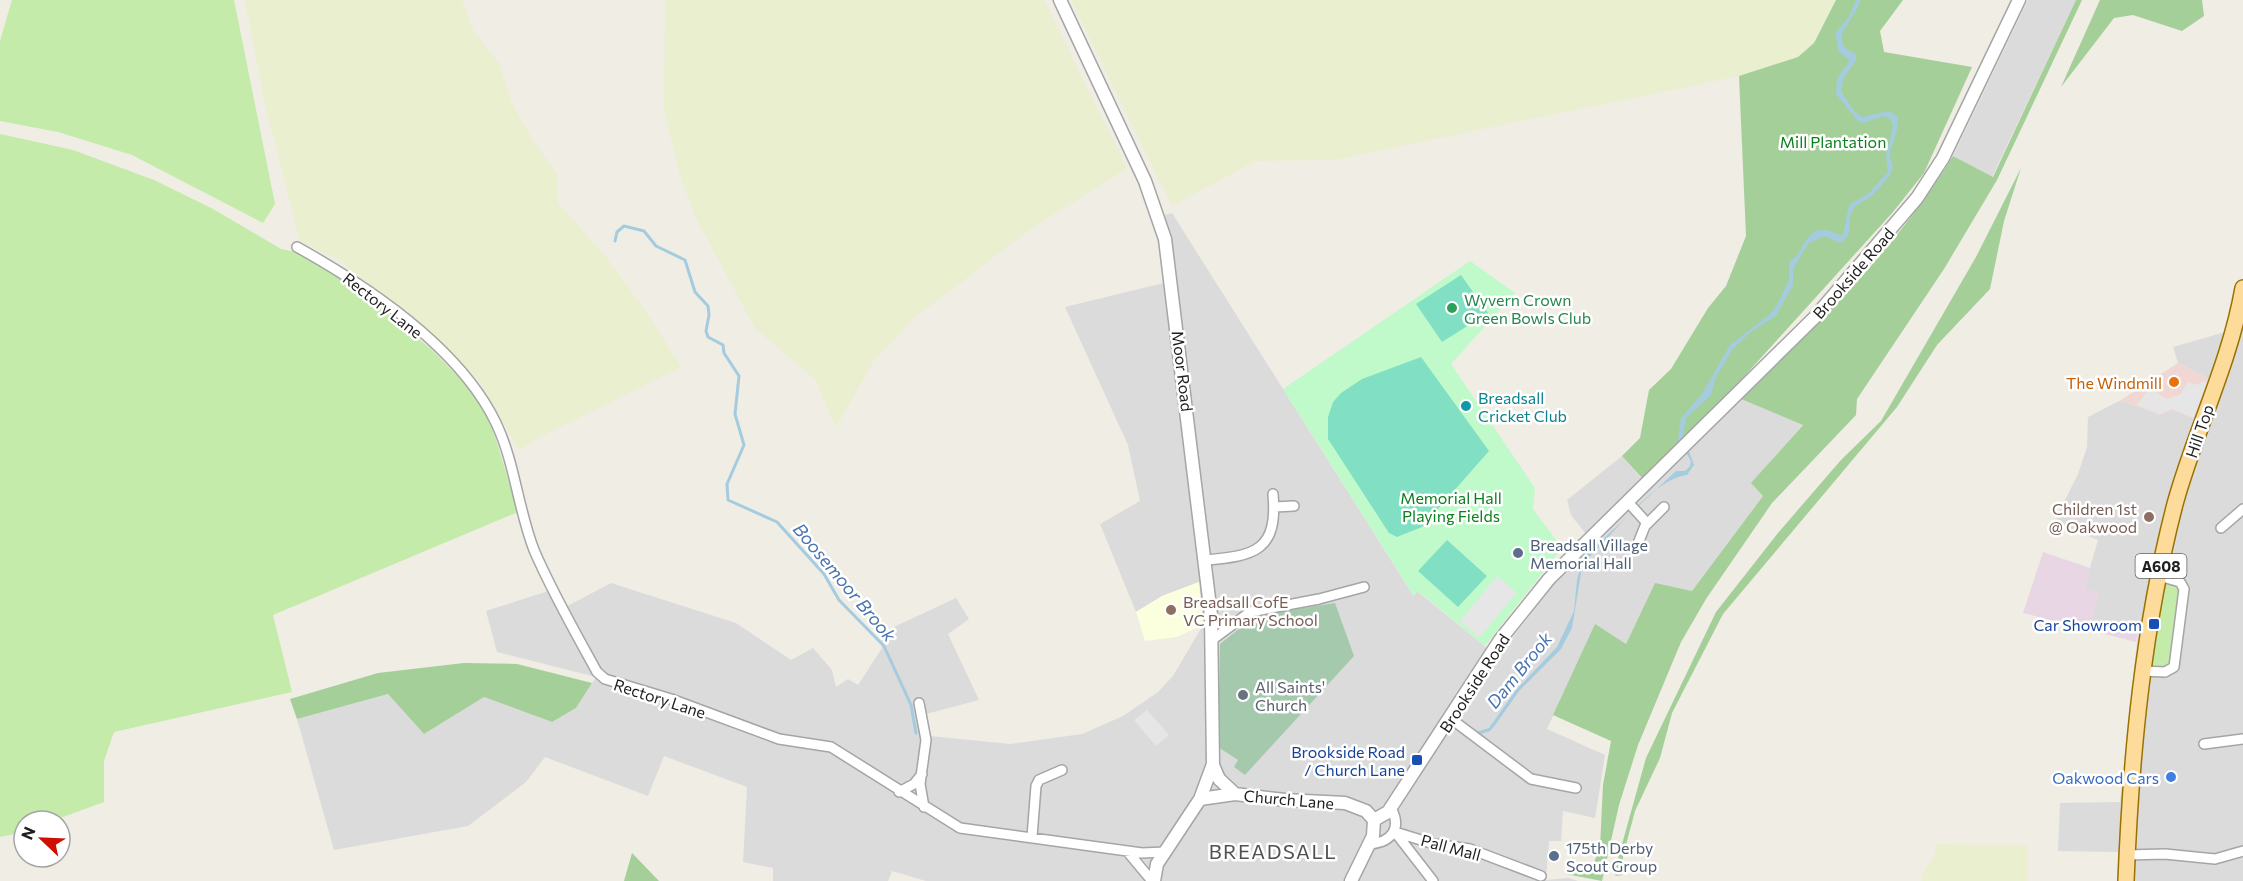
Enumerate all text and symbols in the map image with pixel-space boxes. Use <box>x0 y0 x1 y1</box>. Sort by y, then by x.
park label: Mill Plantation <box>1780 132 1886 151</box>
street label: Brookside Road <box>1809 224 1897 322</box>
street label: Rectory Lane <box>340 268 426 342</box>
place label: Wyvern Crown Green Bowls Club <box>1464 290 1591 327</box>
marker: Wyvern Crown Green Bowls Club <box>1445 301 1459 315</box>
street label: Moor Road <box>1169 330 1197 412</box>
place label: The Windmill <box>2066 373 2162 392</box>
marker: The Windmill <box>2167 375 2181 389</box>
place label: Breadsall Cricket Club <box>1478 388 1567 425</box>
marker: Breadsall Cricket Club <box>1459 399 1473 413</box>
street label: Hill Top <box>2181 402 2217 460</box>
park label: Memorial Hall Playing Fields <box>1400 488 1502 525</box>
place label: Children 1st @ Oakwood <box>2049 499 2137 536</box>
marker: Children 1st @ Oakwood <box>2142 510 2156 524</box>
water label: Boosemoor Brook <box>789 518 902 647</box>
place label: Breadsall Village Memorial Hall <box>1530 535 1648 572</box>
marker: Breadsall Village Memorial Hall <box>1511 546 1525 560</box>
road number: A608 <box>2136 554 2186 578</box>
place label: Breadsall CofE VC Primary School <box>1183 592 1318 629</box>
marker: Breadsall CofE VC Primary School <box>1164 603 1178 617</box>
place label: Car Showroom <box>2033 615 2142 634</box>
marker: Car Showroom <box>2147 617 2161 631</box>
water label: Dam Brook <box>1482 627 1557 713</box>
street label: Brookside Road <box>1435 630 1513 736</box>
street label: Rectory Lane <box>612 674 708 722</box>
place label: All Saints' Church <box>1255 677 1325 714</box>
marker: All Saints' Church <box>1236 688 1250 702</box>
place label: Brookside Road / Church Lane <box>1291 742 1405 779</box>
marker: Brookside Road / Church Lane <box>1410 753 1424 767</box>
place label: Oakwood Cars <box>2052 768 2159 787</box>
marker: Oakwood Cars <box>2164 770 2178 784</box>
street label: Church Lane <box>1243 786 1335 812</box>
north arrow <box>12 809 72 869</box>
text: N <box>17 824 39 842</box>
street label: Pall Mall <box>1419 830 1483 864</box>
place label: 175th Derby Scout Group <box>1566 838 1657 875</box>
district label: BREADSALL <box>1209 839 1337 863</box>
marker: 175th Derby Scout Group <box>1547 849 1561 863</box>

